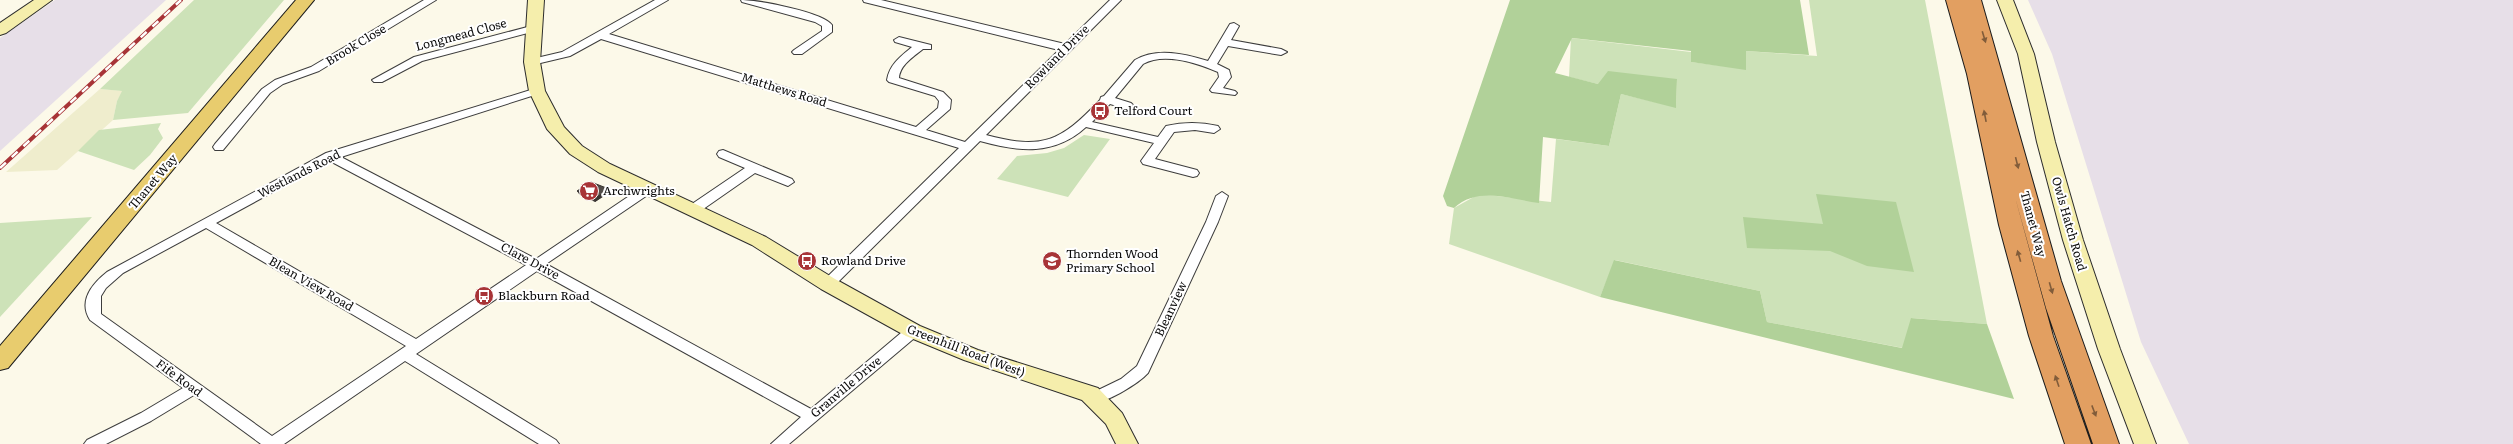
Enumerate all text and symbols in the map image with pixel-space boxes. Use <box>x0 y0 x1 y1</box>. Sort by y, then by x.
street label: Longmead Close <box>413 13 508 55</box>
street label: Brook Close <box>322 19 389 69</box>
street label: Rowland Drive <box>1020 20 1093 93</box>
one-way arrow <box>1981 31 1987 43</box>
street label: Matthews Road <box>739 67 830 111</box>
bus stop icon: Telford Court <box>1089 100 1111 122</box>
place label: Telford Court <box>1114 101 1192 119</box>
one-way arrow <box>1982 110 1988 122</box>
street label: Westlands Road <box>254 144 344 202</box>
street label: Thanet Way <box>123 149 181 213</box>
one-way arrow <box>2014 157 2020 169</box>
street label: Owls Hatch Road <box>2048 174 2092 274</box>
supermarket icon: Archwrights <box>578 180 600 202</box>
place label: Archwrights <box>603 181 675 199</box>
street label: Thanet Way <box>2016 189 2051 259</box>
street label: Clare Drive <box>498 237 563 283</box>
place label: Thornden Wood Primary School <box>1066 244 1159 276</box>
bus stop icon: Rowland Drive <box>796 250 818 272</box>
school or university icon: Thornden Wood Primary School <box>1041 250 1063 272</box>
one-way arrow <box>2016 250 2022 262</box>
street label: Blean View Road <box>266 251 358 315</box>
place label: Rowland Drive <box>821 251 906 269</box>
street label: Bleanview <box>1149 277 1191 339</box>
one-way arrow <box>2048 282 2054 294</box>
bus stop icon: Blackburn Road <box>473 285 495 307</box>
place label: Blackburn Road <box>498 286 590 304</box>
street label: Greenhill Road (West) <box>905 319 1028 381</box>
street label: Granville Drive <box>806 351 885 421</box>
street label: Fife Road <box>153 354 207 401</box>
one-way arrow <box>2053 374 2059 386</box>
one-way arrow <box>2091 405 2097 417</box>

